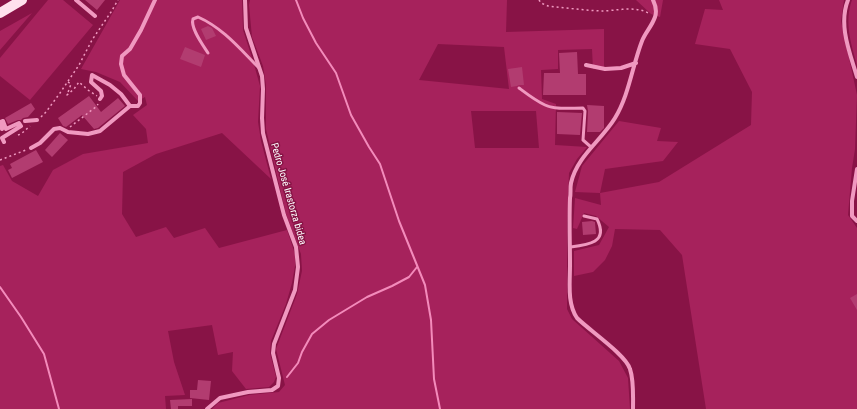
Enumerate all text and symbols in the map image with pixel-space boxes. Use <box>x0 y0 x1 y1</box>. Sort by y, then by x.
street label: Pedro José Irastorza bidea <box>268 142 308 246</box>

